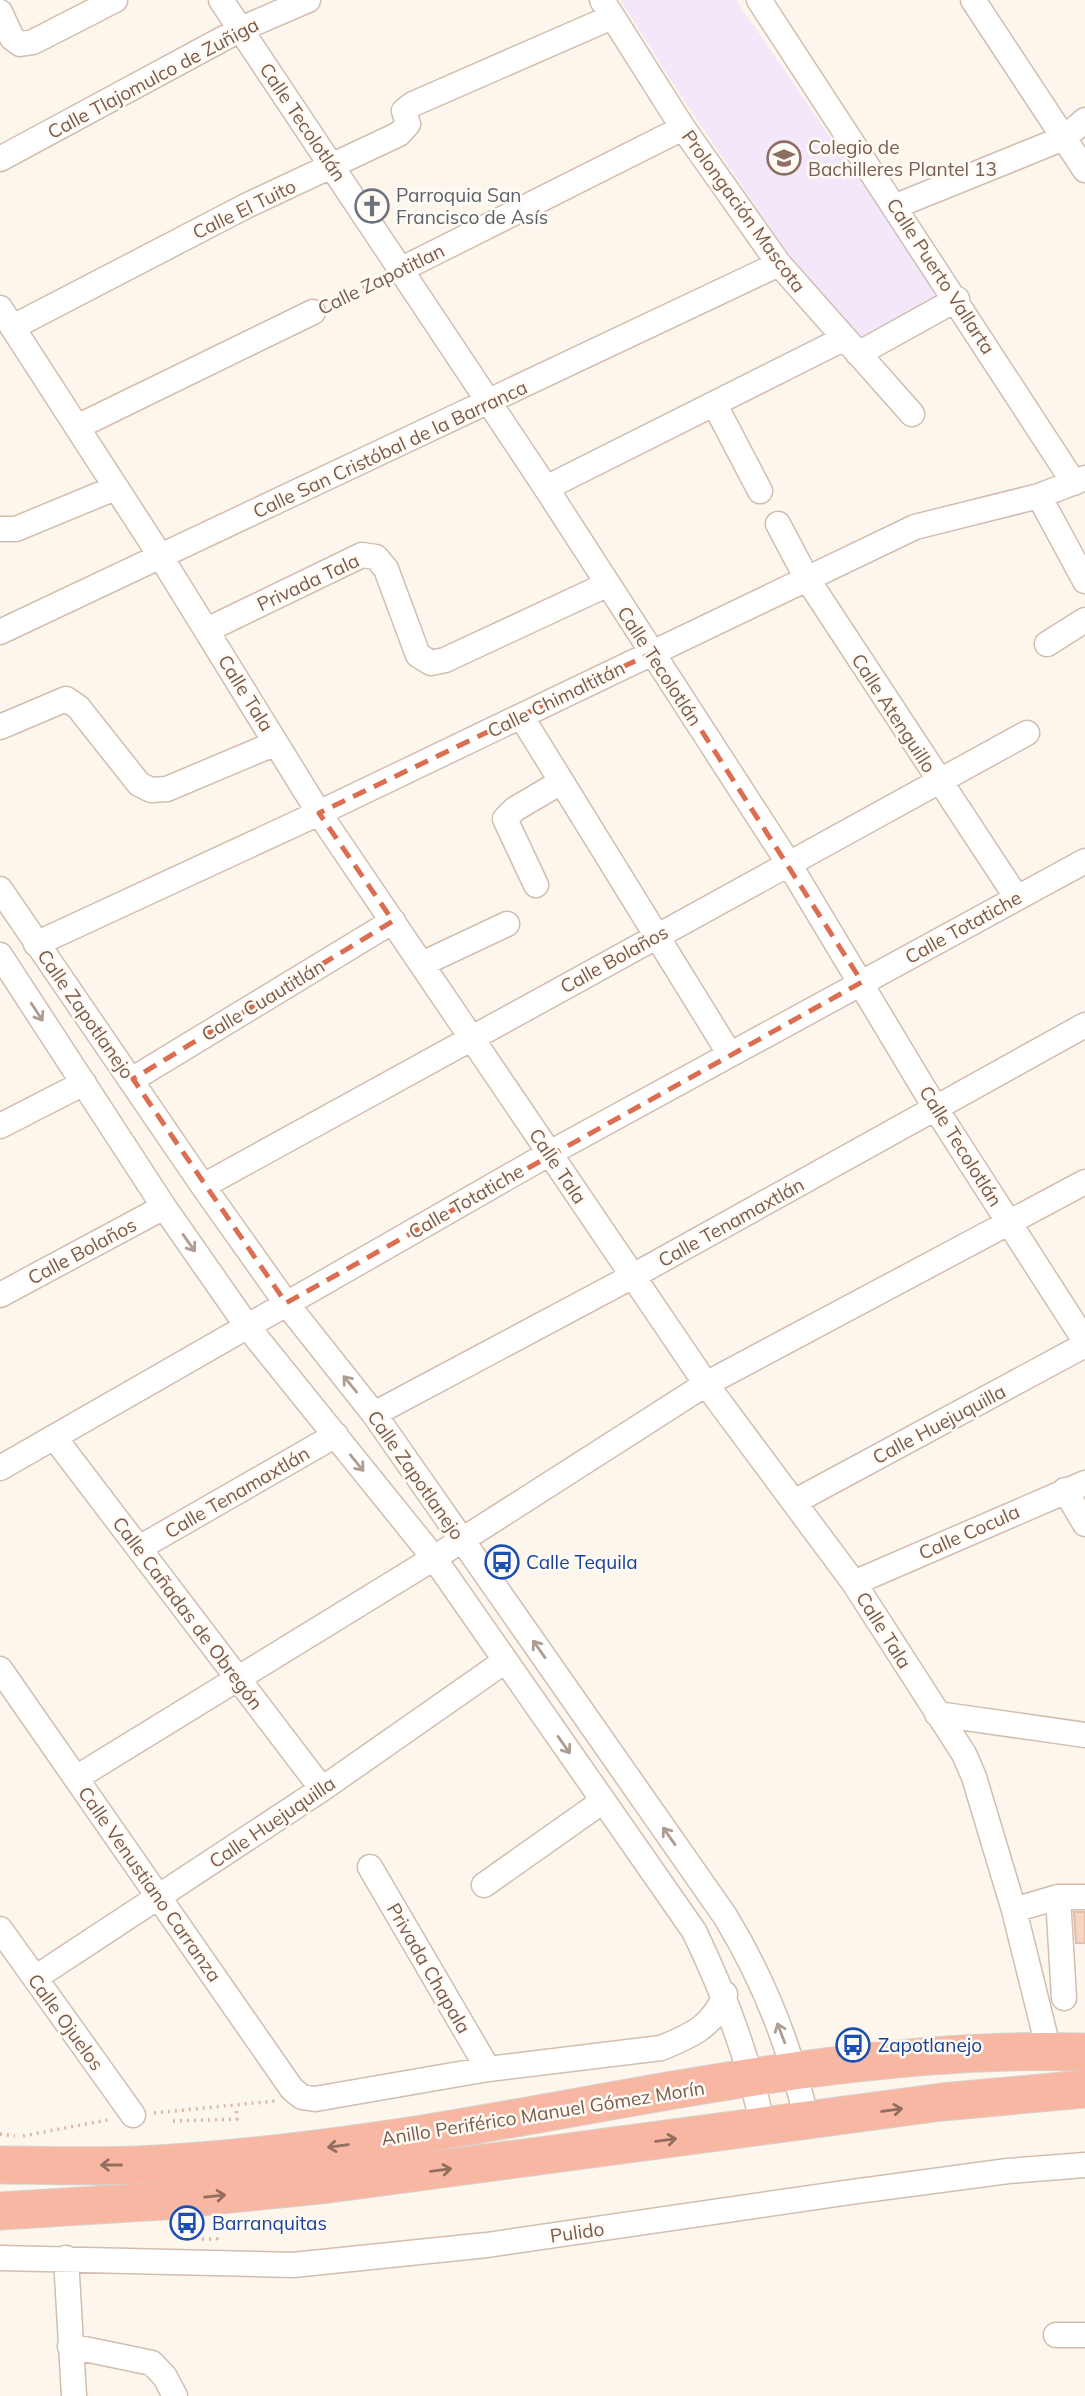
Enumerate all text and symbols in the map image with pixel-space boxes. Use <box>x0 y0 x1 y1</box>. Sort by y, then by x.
street label: Calle Tlajomulco de Zuñiga <box>43 12 263 144</box>
street label: Calle Tecolotlán <box>255 58 351 186</box>
street label: Prolongación Mascota <box>677 125 811 297</box>
place label: Colegio de Bachilleres Plantel 13 <box>808 135 997 181</box>
school or university icon: Colegio de Bachilleres Plantel 13 <box>765 139 803 177</box>
street label: Calle El Tuito <box>188 174 300 244</box>
place label: Parroquia San Francisco de Asís <box>396 183 548 229</box>
church icon: Parroquia San Francisco de Asís <box>353 187 391 225</box>
street label: Calle Puerto Vallarta <box>882 193 1000 359</box>
street label: Calle Zapotitlan <box>314 238 448 320</box>
street label: Calle San Cristóbal de la Barranca <box>249 375 531 523</box>
street label: Privada Tala <box>253 548 363 616</box>
street label: Calle Tecolotlán <box>612 602 708 730</box>
street label: Calle Atenguillo <box>847 649 941 777</box>
street label: Calle Tala <box>213 650 279 736</box>
street label: Calle Chimaltitán <box>483 655 629 743</box>
street label: Calle Totatiche <box>901 885 1025 969</box>
street label: Calle Bolaños <box>556 920 672 998</box>
street label: Calle Zapotlanejo <box>32 945 140 1083</box>
street label: Calle Cuautitlán <box>197 954 329 1046</box>
one-way arrow <box>30 1002 45 1021</box>
street label: Calle Tecolotlán <box>914 1081 1008 1211</box>
street label: Calle Tala <box>524 1124 592 1208</box>
street label: Calle Totatiche <box>404 1158 528 1244</box>
street label: Calle Tenamaxtlán <box>654 1172 808 1272</box>
street label: Calle Bolaños <box>24 1212 140 1290</box>
one-way arrow <box>182 1233 196 1252</box>
one-way arrow <box>343 1376 358 1394</box>
street label: Calle Huejuquilla <box>868 1379 1010 1469</box>
street label: Calle Zapotlanejo <box>362 1406 470 1544</box>
street label: Calle Tenamaxtlán <box>160 1441 314 1543</box>
one-way arrow <box>350 1453 365 1471</box>
street label: Calle Cocula <box>915 1499 1023 1565</box>
street label: Calle Cañadas de Obregón <box>108 1512 268 1714</box>
bus stop icon: Calle Tequila <box>483 1543 521 1581</box>
place label: Calle Tequila <box>526 1550 638 1574</box>
street label: Calle Tala <box>851 1587 917 1673</box>
one-way arrow <box>532 1640 546 1660</box>
one-way arrow <box>557 1735 571 1754</box>
street label: Calle Huejuquilla <box>204 1771 340 1873</box>
street label: Calle Venustiano Carranza <box>73 1782 227 1986</box>
one-way arrow <box>662 1827 676 1846</box>
street label: Privada Chapala <box>382 1898 476 2038</box>
street label: Calle Ojuelos <box>23 1969 109 2075</box>
one-way arrow <box>774 2022 787 2044</box>
bus stop icon: Zapotlanejo <box>834 2026 872 2064</box>
place label: Zapotlanejo <box>878 2033 982 2057</box>
street label: Anillo Periférico Manuel Gómez Morín <box>380 2076 706 2150</box>
one-way arrow <box>880 2103 903 2116</box>
one-way arrow <box>654 2134 677 2147</box>
one-way arrow <box>327 2139 350 2152</box>
one-way arrow <box>100 2158 123 2172</box>
one-way arrow <box>429 2163 452 2176</box>
one-way arrow <box>203 2189 225 2202</box>
bus stop icon: Barranquitas <box>168 2204 206 2242</box>
place label: Barranquitas <box>212 2211 327 2235</box>
street label: Pulido <box>548 2216 606 2248</box>

